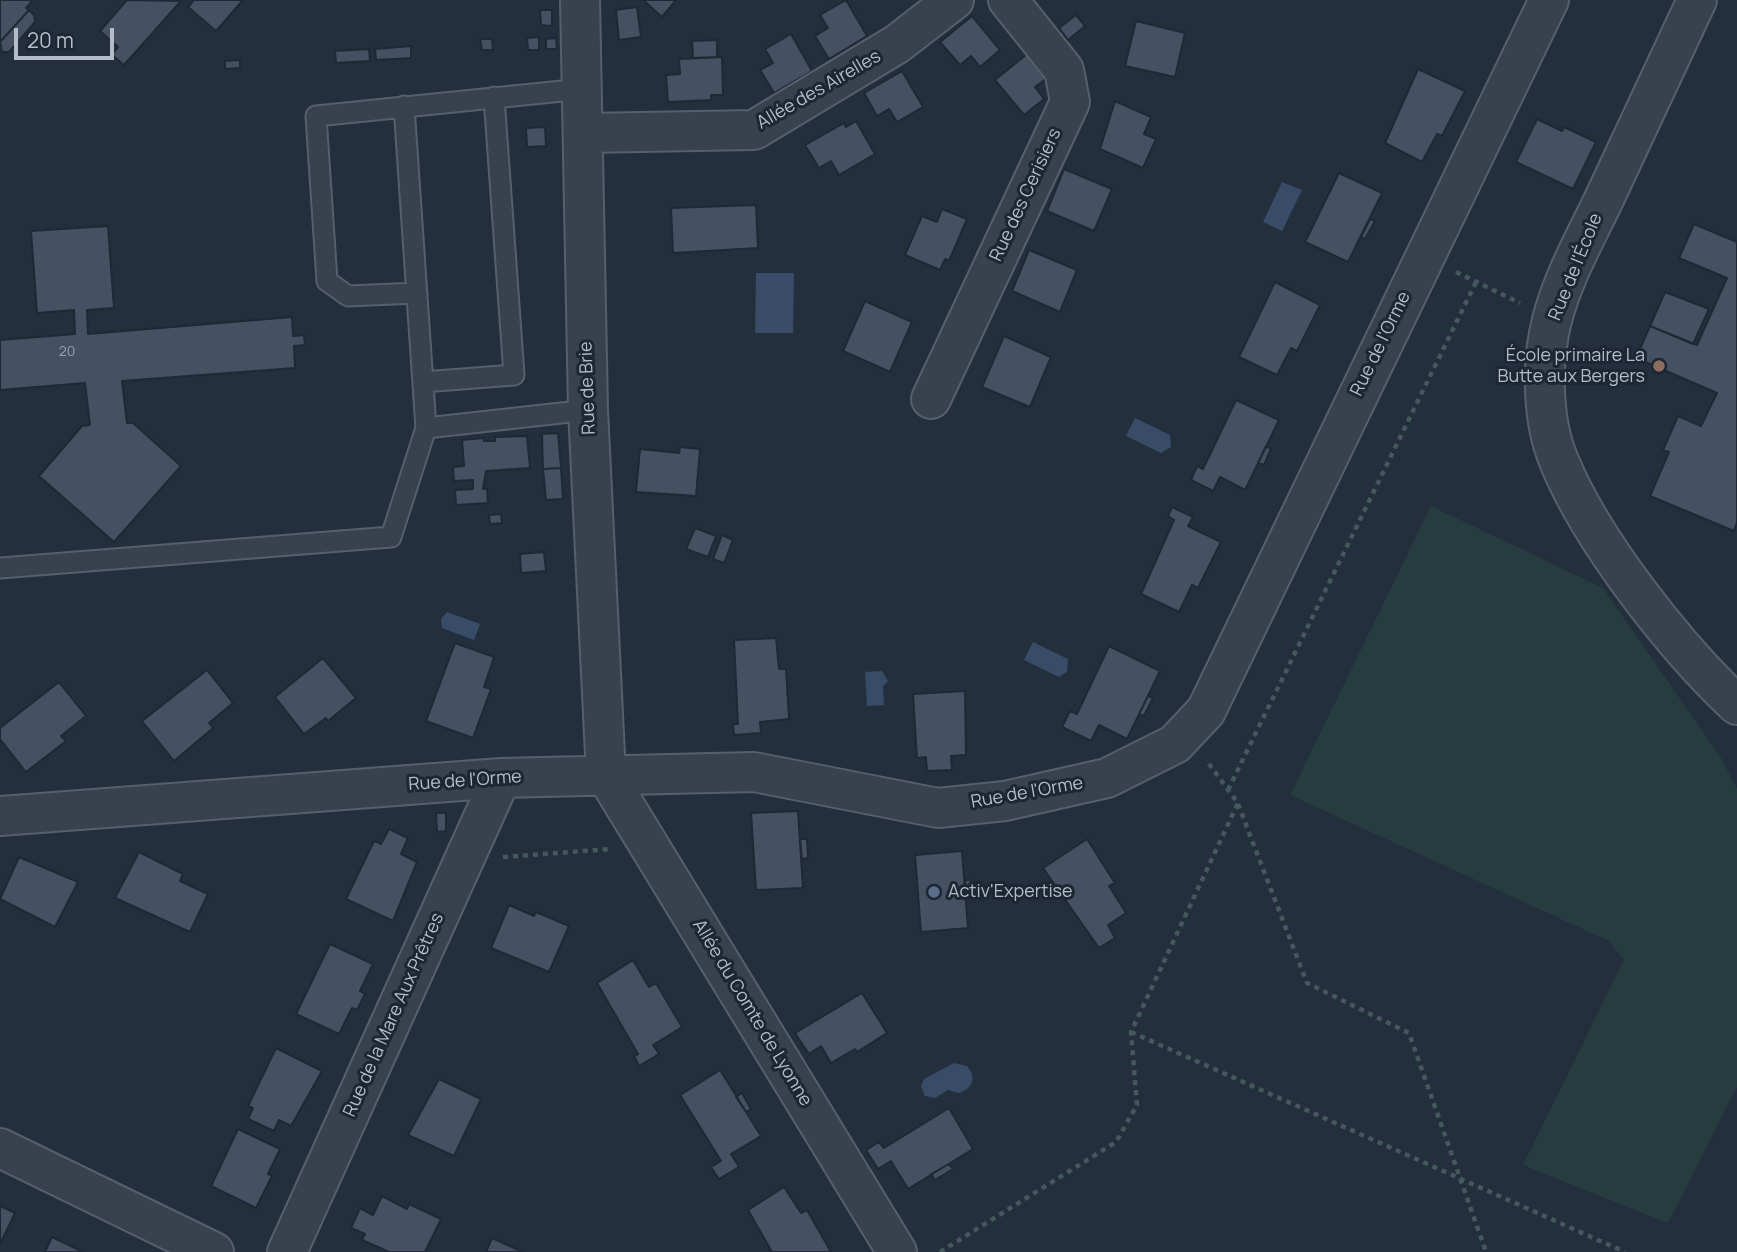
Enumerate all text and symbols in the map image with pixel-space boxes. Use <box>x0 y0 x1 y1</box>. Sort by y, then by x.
scale bar <box>18 14 117 58</box>
text: 20 m <box>27 26 74 54</box>
street label: Allée des Airelles <box>753 46 885 134</box>
street label: Rue des Cerisiers <box>986 125 1066 265</box>
street label: Rue de l'École <box>1545 210 1607 324</box>
street label: Rue de l'Orme <box>1346 288 1416 400</box>
street label: Rue de Brie <box>576 341 600 435</box>
house number: 20 <box>59 344 75 360</box>
place label: École primaire La Butte aux Bergers <box>1498 345 1645 388</box>
marker: École primaire La Butte aux Bergers <box>1651 358 1667 374</box>
street label: Rue de l'Orme <box>408 766 522 796</box>
street label: Rue de l'Orme <box>969 772 1085 814</box>
place label: Activ'Expertise <box>948 881 1073 903</box>
marker: Activ'Expertise <box>926 884 942 900</box>
street label: Rue de la Mare Aux Prêtres <box>339 910 449 1120</box>
street label: Allée du Comte de Lyonne <box>688 916 816 1110</box>

